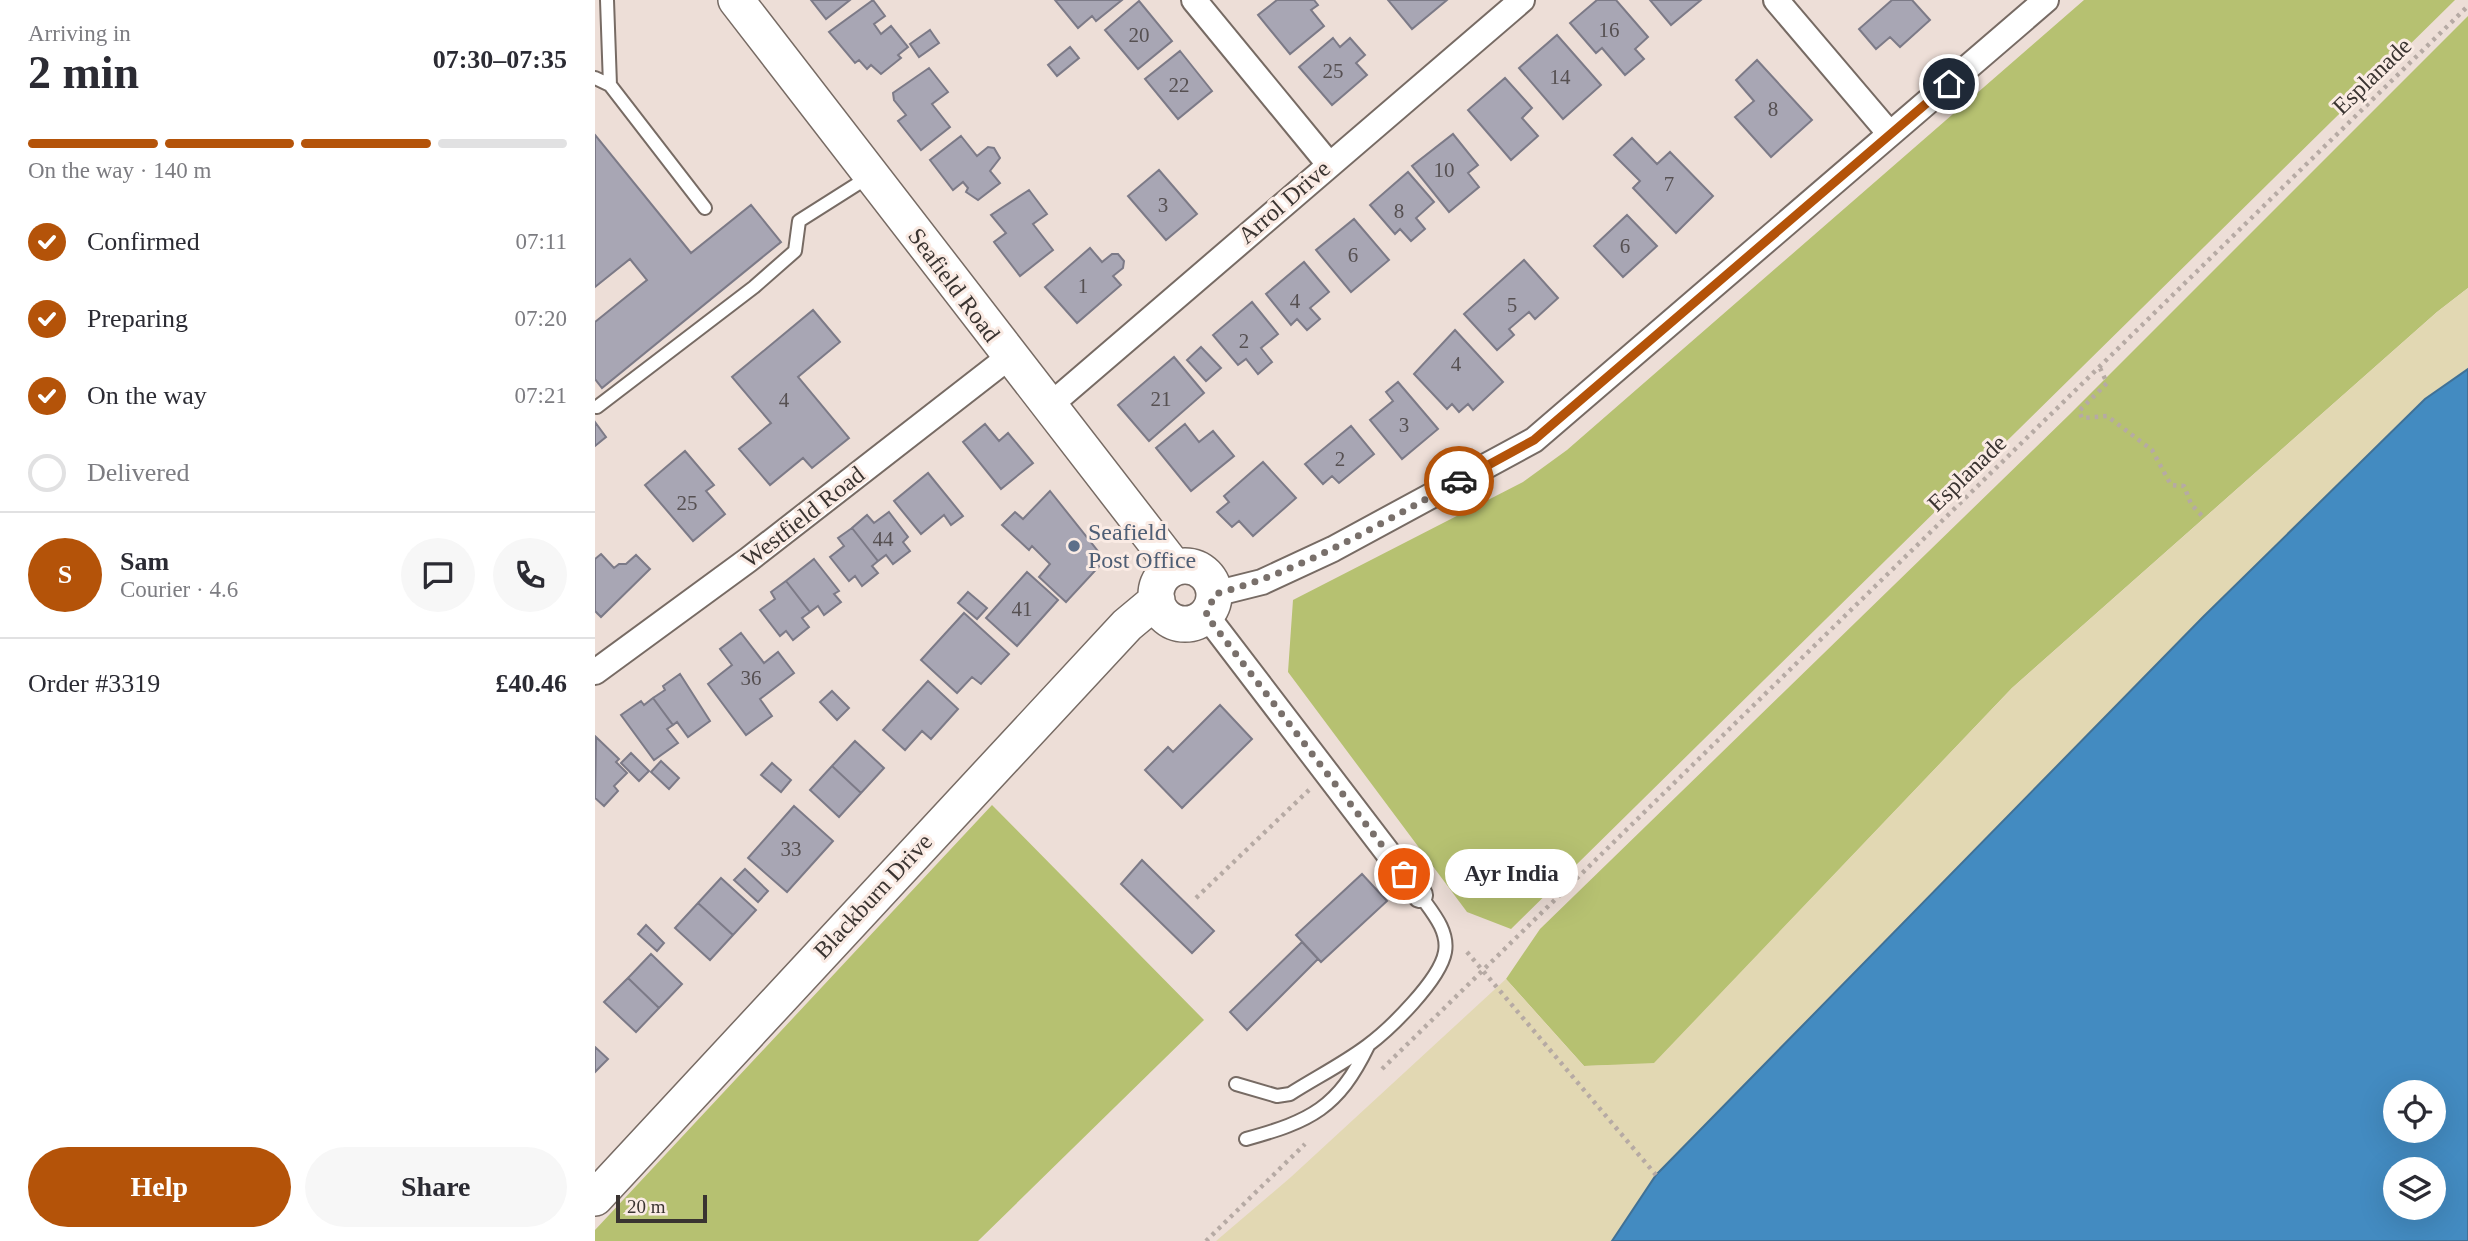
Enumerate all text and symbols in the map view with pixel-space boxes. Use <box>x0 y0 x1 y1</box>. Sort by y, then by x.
house number: 16 <box>1599 18 1620 42</box>
text: Arriving in <box>28 21 131 46</box>
house number: 20 <box>1129 23 1150 47</box>
street label: Esplanade <box>2327 32 2417 120</box>
text: 07:30–07:35 <box>433 45 567 74</box>
text: 2 min <box>28 47 139 98</box>
pin <box>1919 54 1979 114</box>
house number: 25 <box>1323 59 1344 83</box>
house number: 14 <box>1550 65 1571 89</box>
icon: home <box>1930 65 1968 103</box>
house number: 22 <box>1169 73 1190 97</box>
house number: 8 <box>1768 97 1778 121</box>
street label: Arrol Drive <box>1233 155 1335 249</box>
text: On the way · 140 m <box>28 158 211 183</box>
house number: 10 <box>1434 158 1455 182</box>
house number: 7 <box>1664 172 1674 196</box>
house number: 3 <box>1158 193 1168 217</box>
house number: 8 <box>1394 199 1404 223</box>
icon: check <box>28 223 66 261</box>
street label: Seafield Road <box>903 223 1005 347</box>
text: Confirmed <box>87 227 200 256</box>
text: 07:11 <box>515 229 567 254</box>
house number: 6 <box>1620 234 1630 258</box>
house number: 6 <box>1348 243 1358 267</box>
house number: 1 <box>1078 274 1088 298</box>
house number: 4 <box>1290 289 1301 313</box>
house number: 5 <box>1507 293 1517 317</box>
icon: check <box>28 300 66 338</box>
text: Preparing <box>87 304 188 333</box>
text: 07:20 <box>515 306 567 331</box>
house number: 2 <box>1239 329 1249 353</box>
house number: 4 <box>1451 352 1462 376</box>
icon: check <box>28 377 66 415</box>
text: On the way <box>87 381 207 410</box>
text: 07:21 <box>515 383 567 408</box>
house number: 21 <box>1151 387 1172 411</box>
house number: 4 <box>779 388 790 412</box>
house number: 3 <box>1399 413 1409 437</box>
street label: Esplanade <box>1922 429 2012 517</box>
courier <box>1424 446 1494 516</box>
house number: 2 <box>1335 447 1345 471</box>
text: Delivered <box>87 458 190 487</box>
street label: Westfield Road <box>737 461 869 573</box>
icon: car <box>1440 462 1478 500</box>
house number: 25 <box>677 491 698 515</box>
place label: Seafield Post Office <box>1088 519 1196 573</box>
house number: 44 <box>873 527 894 551</box>
button: chat <box>401 538 475 612</box>
button: phone <box>493 538 567 612</box>
marker: Seafield Post Office <box>1066 538 1082 554</box>
text: Sam <box>120 547 169 576</box>
text: S <box>58 560 72 589</box>
text: Courier · 4.6 <box>120 577 238 602</box>
house number: 41 <box>1012 597 1033 621</box>
house number: 36 <box>741 666 762 690</box>
text: Order #3319 <box>28 669 160 698</box>
text: £40.46 <box>496 669 567 698</box>
street label: Blackburn Drive <box>809 828 937 964</box>
house number: 33 <box>781 837 802 861</box>
pin <box>1374 844 1434 904</box>
callout: Ayr India <box>1446 850 1579 898</box>
icon: bag <box>1385 855 1423 893</box>
text: Ayr India <box>1464 861 1559 886</box>
map controls <box>2383 1080 2446 1220</box>
button: locate <box>2383 1080 2446 1143</box>
button: Help <box>28 1147 291 1227</box>
button: Share <box>305 1147 567 1227</box>
button: layers <box>2383 1157 2446 1220</box>
scale bar <box>616 1192 707 1224</box>
text: 20 m <box>627 1196 666 1217</box>

